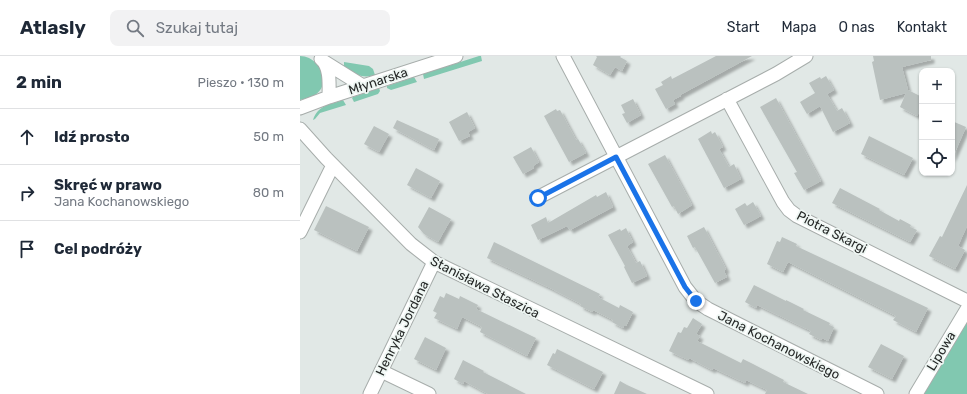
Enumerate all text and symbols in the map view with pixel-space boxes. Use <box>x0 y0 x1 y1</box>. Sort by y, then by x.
search box <box>110 10 390 46</box>
text: Atlasly <box>20 16 86 39</box>
icon: search <box>124 17 146 39</box>
text: Szukaj tutaj <box>156 19 238 37</box>
text: Start <box>727 19 759 36</box>
text: Mapa <box>781 19 816 36</box>
text: O nas <box>838 19 875 36</box>
text: Kontakt <box>897 19 947 36</box>
street label: Młynarska <box>346 64 410 98</box>
map controls <box>919 68 955 176</box>
button: + <box>919 68 955 104</box>
text: 2 min <box>16 72 62 92</box>
text: Pieszo · 130 m <box>198 75 284 90</box>
button: − <box>919 104 955 140</box>
icon: ahead <box>16 126 38 148</box>
text: Idź prosto <box>54 128 130 146</box>
text: 50 m <box>253 129 284 144</box>
button: locate <box>919 140 955 176</box>
text: Skręć w prawo <box>54 176 162 194</box>
icon: right <box>16 182 38 204</box>
text: 80 m <box>253 185 284 200</box>
route start <box>529 189 547 207</box>
text: Jana Kochanowskiego <box>54 194 189 209</box>
street label: Piotra Skargi <box>794 208 870 257</box>
icon: arrive <box>16 238 38 260</box>
text: Cel podróży <box>54 240 142 258</box>
street label: Stanisława Staszica <box>428 253 542 321</box>
street label: Henryka Jordana <box>372 278 432 378</box>
route end <box>687 292 705 310</box>
street label: Jana Kochanowskiego <box>715 308 843 383</box>
street label: Lipowa <box>924 329 958 373</box>

